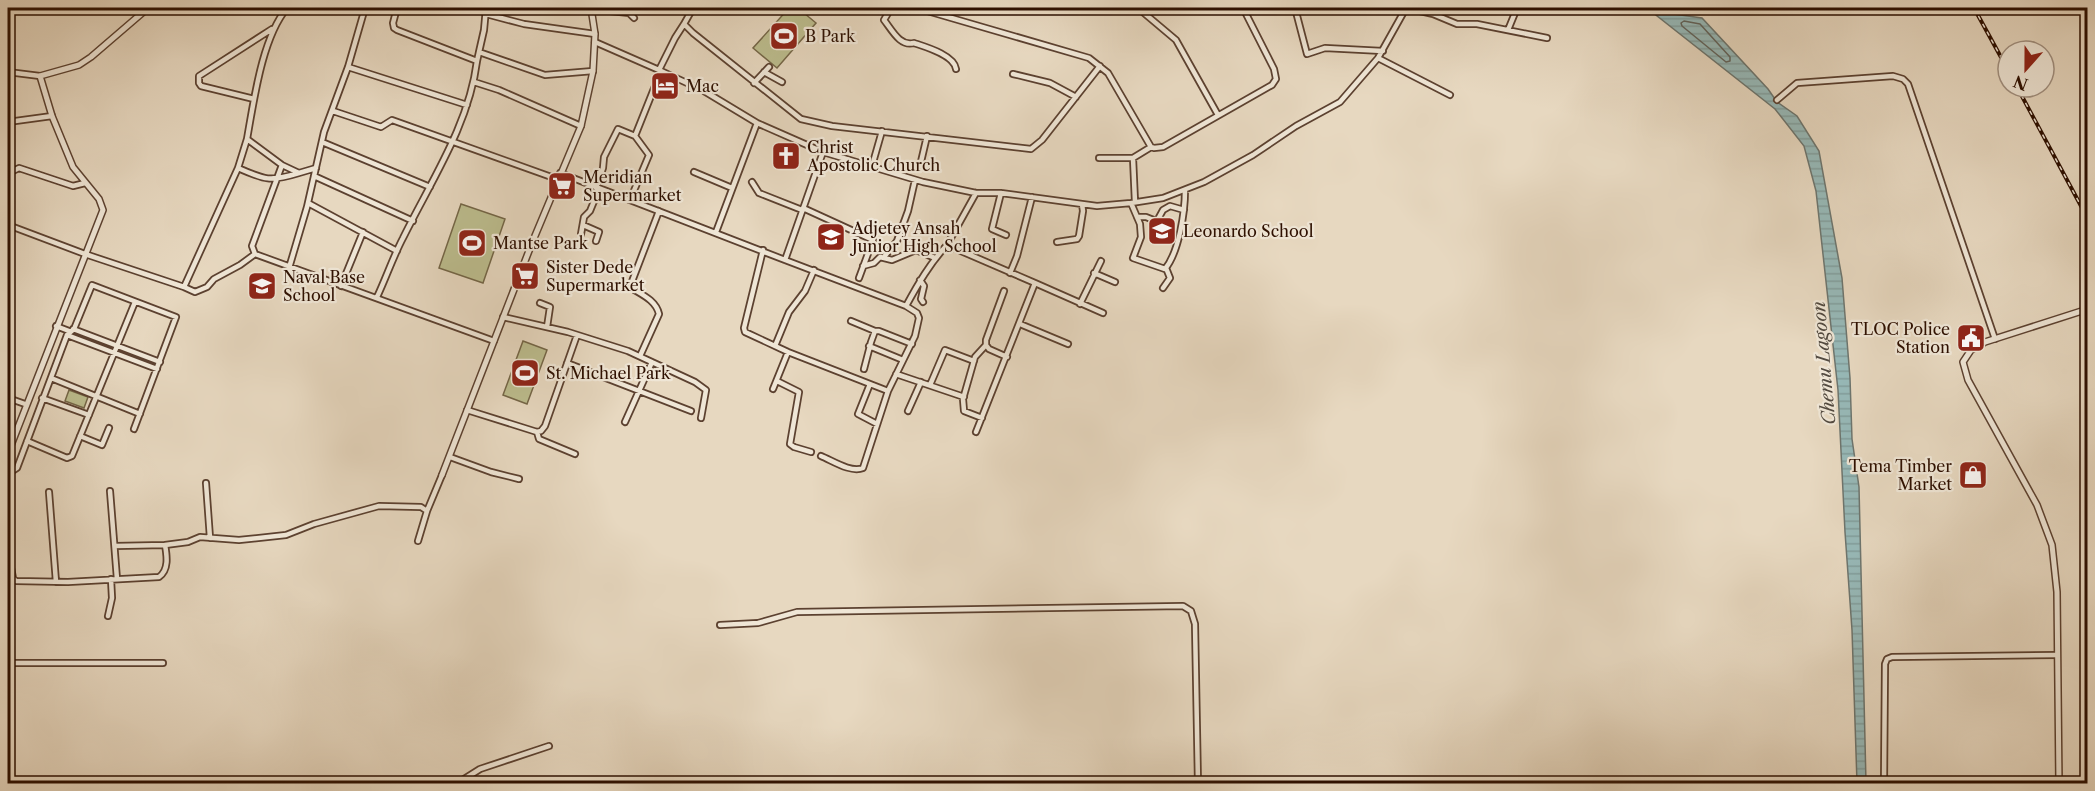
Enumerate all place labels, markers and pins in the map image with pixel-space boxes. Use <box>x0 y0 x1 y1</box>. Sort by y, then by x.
sports icon: B Park <box>768 20 800 52</box>
place label: B Park <box>805 26 856 46</box>
hotel icon: Mac <box>649 70 681 102</box>
place label: Mac <box>686 76 719 96</box>
place label: Christ Apostolic Church <box>806 137 940 175</box>
church icon: Christ Apostolic Church <box>770 140 802 172</box>
place label: Meridian Supermarket <box>583 167 682 205</box>
supermarket icon: Meridian Supermarket <box>546 170 578 202</box>
school or university icon: Leonardo School <box>1146 215 1178 247</box>
place label: Adjetey Ansah Junior High School <box>849 218 997 256</box>
school or university icon: Adjetey Ansah Junior High School <box>815 221 847 253</box>
place label: Leonardo School <box>1183 221 1314 241</box>
sports icon: Mantse Park <box>456 227 488 259</box>
place label: Mantse Park <box>493 233 589 253</box>
place label: Sister Dede Supermarket <box>546 257 645 295</box>
supermarket icon: Sister Dede Supermarket <box>509 260 541 292</box>
place label: Naval Base School <box>283 267 365 305</box>
school or university icon: Naval Base School <box>246 270 278 302</box>
place label: TLOC Police Station <box>1851 319 1950 357</box>
public building icon: TLOC Police Station <box>1955 322 1987 354</box>
sports icon: St. Michael Park <box>509 357 541 389</box>
place label: St. Michael Park <box>546 363 671 383</box>
place label: Tema Timber Market <box>1849 456 1952 494</box>
shop icon: Tema Timber Market <box>1957 459 1989 491</box>

